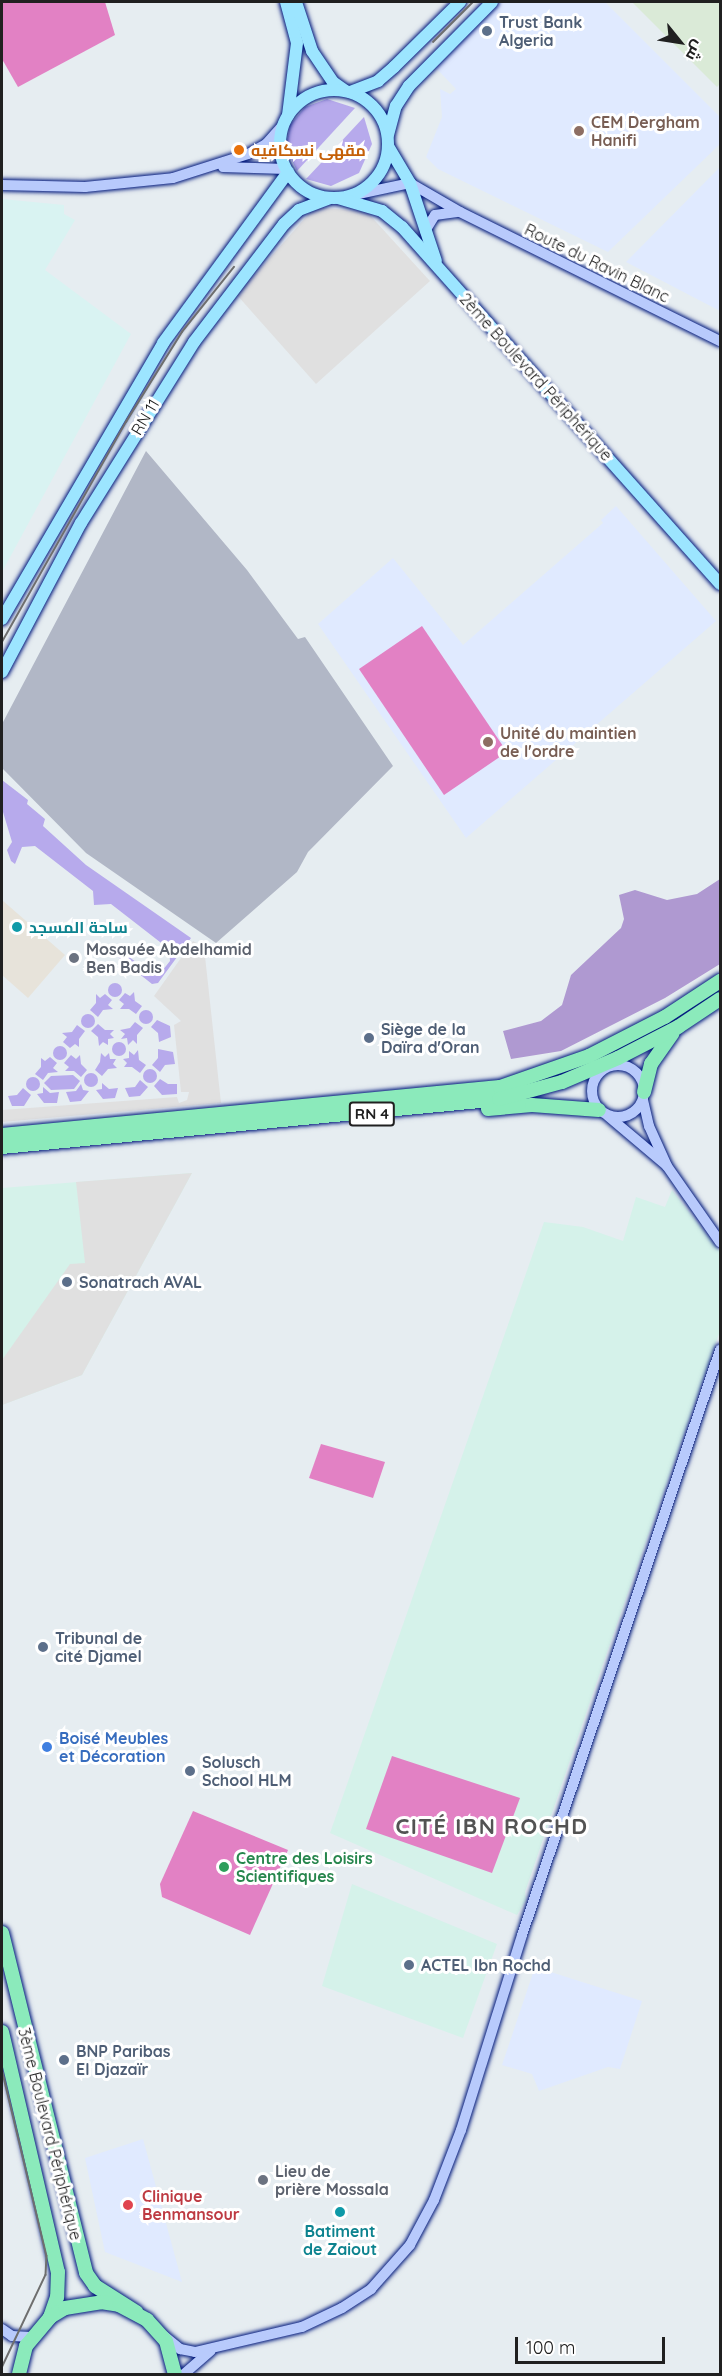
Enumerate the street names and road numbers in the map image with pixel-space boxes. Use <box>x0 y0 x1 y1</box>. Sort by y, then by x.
street label: Route du Ravin Blanc <box>521 220 673 306</box>
street label: 2ème Boulevard Périphérique <box>456 289 616 465</box>
street label: RN 11 <box>127 396 163 438</box>
road number: RN 4 <box>348 1102 396 1126</box>
street label: 3ème Boulevard Périphérique <box>14 2026 86 2242</box>

